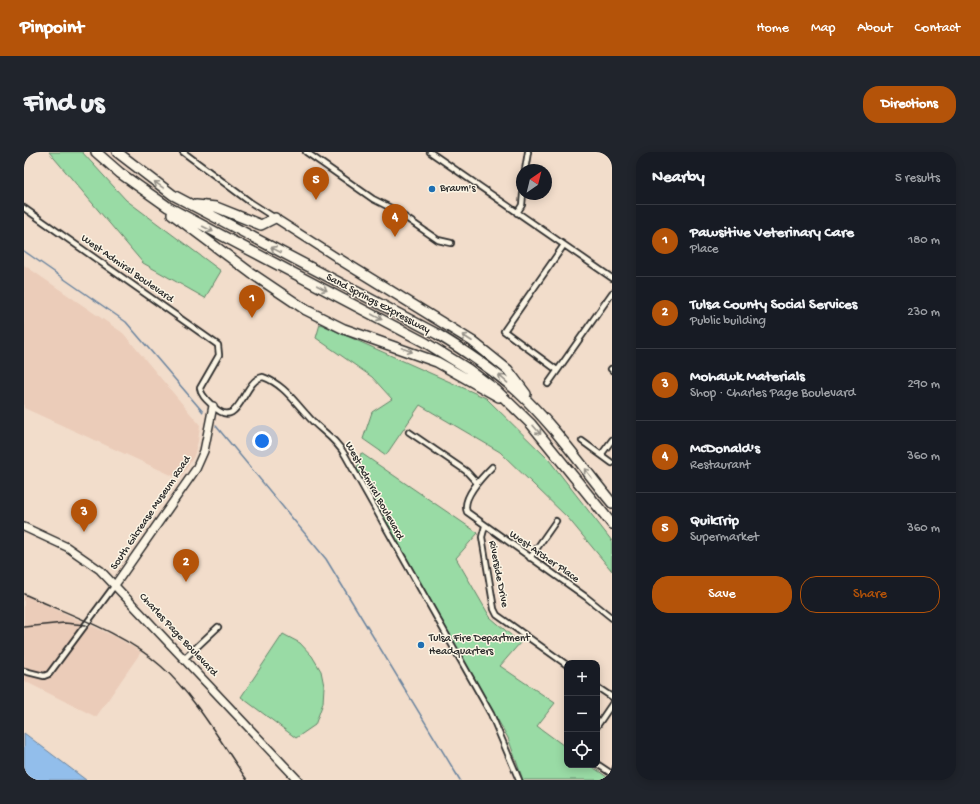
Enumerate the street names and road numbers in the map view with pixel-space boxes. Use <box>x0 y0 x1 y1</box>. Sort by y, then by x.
street label: West Admiral Boulevard <box>78 232 177 306</box>
street label: Sand Springs Expressway <box>324 271 433 337</box>
street label: West Admiral Boulevard <box>342 440 407 543</box>
street label: South Gilcrease Museum Road <box>108 453 194 572</box>
street label: West Archer Place <box>507 528 581 586</box>
street label: Riverside Drive <box>486 540 510 609</box>
street label: Charles Page Boulevard <box>136 591 221 680</box>

